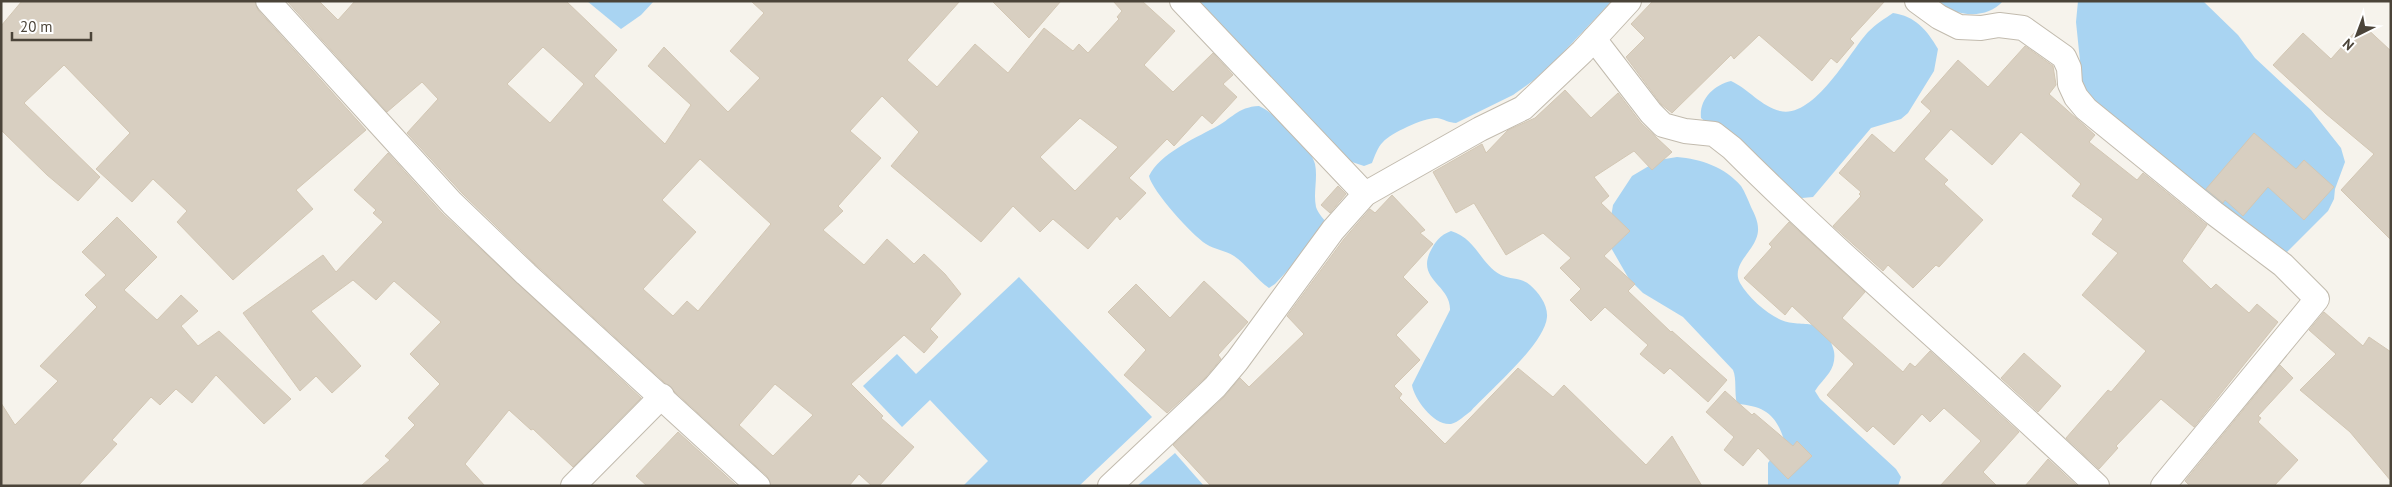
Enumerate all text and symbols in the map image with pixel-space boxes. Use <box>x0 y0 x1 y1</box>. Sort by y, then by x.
scale bar <box>12 10 91 42</box>
north arrow <box>2332 10 2382 60</box>
text: 20 m <box>20 17 53 36</box>
text: N <box>2339 35 2358 54</box>

